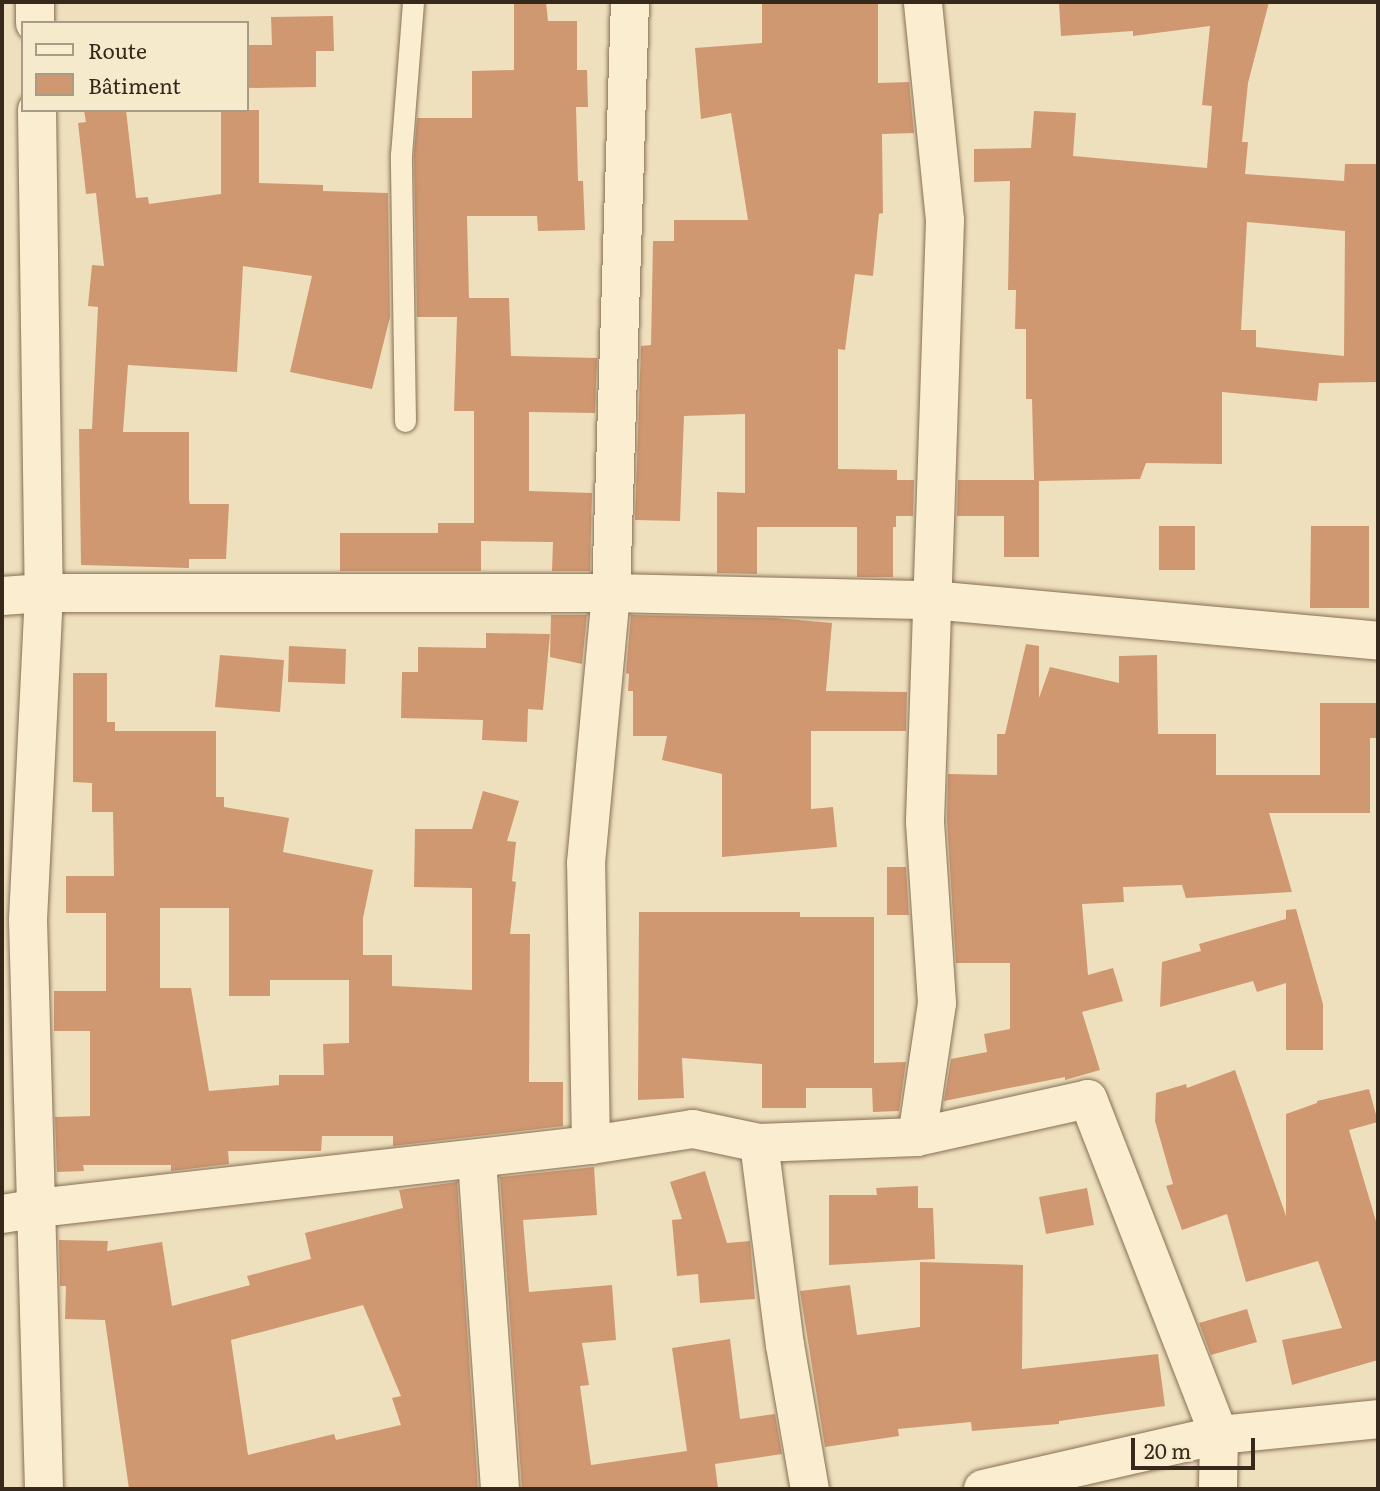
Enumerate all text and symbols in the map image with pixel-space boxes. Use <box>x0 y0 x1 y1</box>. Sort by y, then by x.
legend <box>21 21 248 112</box>
text: Route <box>88 34 147 65</box>
text: Bâtiment <box>88 69 181 100</box>
scale bar <box>1135 1424 1259 1468</box>
text: 20 m <box>1144 1434 1191 1465</box>

